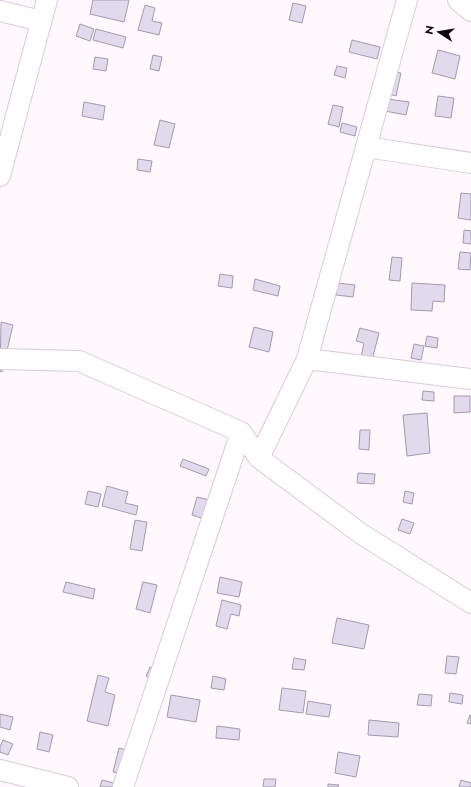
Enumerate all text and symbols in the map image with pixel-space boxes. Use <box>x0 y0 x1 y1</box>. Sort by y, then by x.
north arrow <box>419 12 459 52</box>
text: N <box>420 24 438 36</box>

